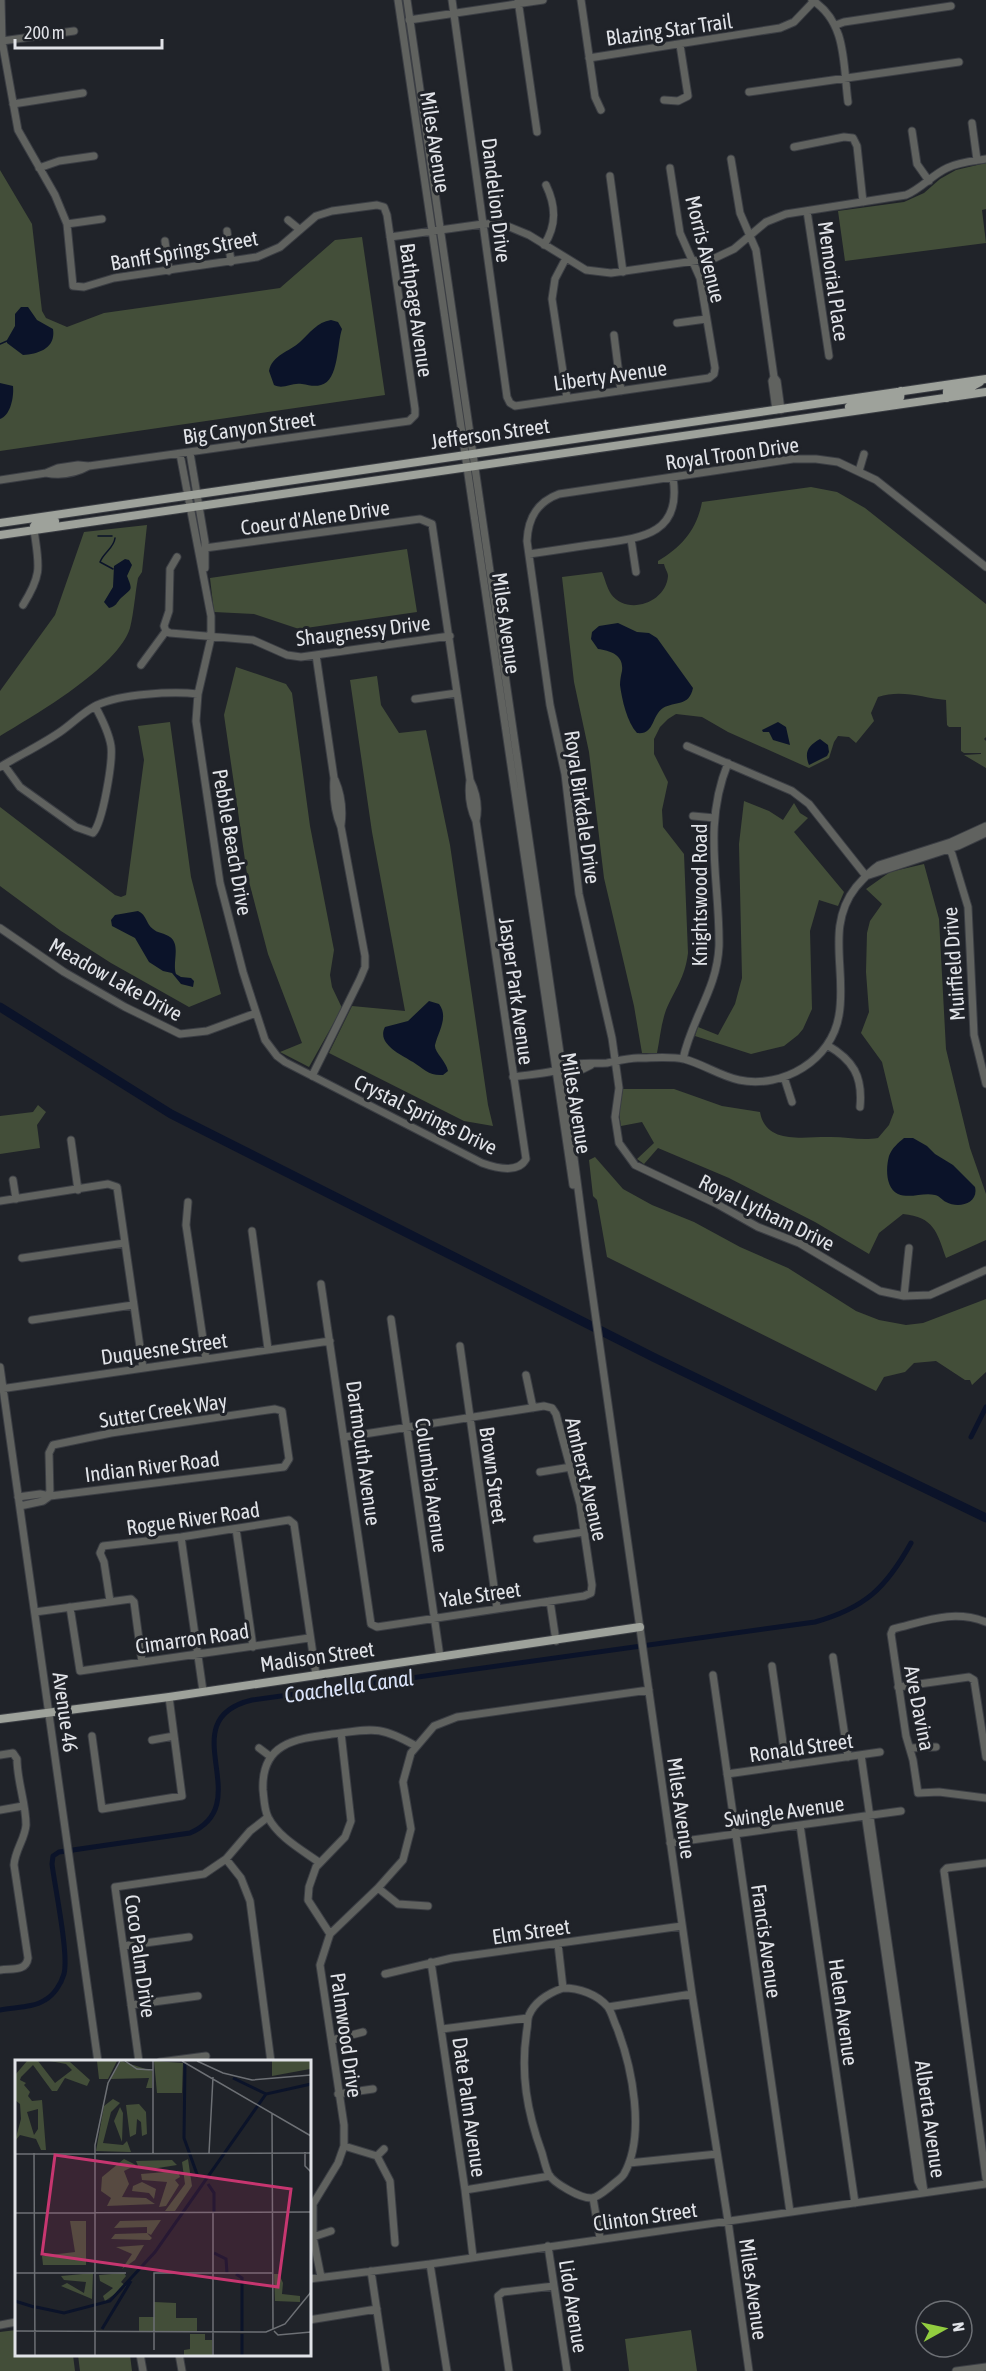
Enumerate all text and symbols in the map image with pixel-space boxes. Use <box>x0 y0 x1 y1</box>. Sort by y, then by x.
street label: Blazing Star Trail <box>604 8 734 50</box>
scale bar <box>15 12 162 50</box>
text: 200 m <box>24 22 65 43</box>
street label: Miles Avenue <box>416 90 456 194</box>
street label: Dandelion Drive <box>477 136 517 264</box>
street label: Morris Avenue <box>681 193 731 305</box>
street label: Memorial Place <box>814 220 854 342</box>
street label: Banff Springs Street <box>108 225 260 275</box>
street label: Bathpage Avenue <box>396 242 438 378</box>
street label: Liberty Avenue <box>552 355 668 395</box>
street label: Big Canyon Street <box>181 406 317 448</box>
street label: Jefferson Street <box>429 413 551 453</box>
street label: Royal Troon Drive <box>664 432 800 474</box>
street label: Coeur d'Alene Drive <box>239 495 391 539</box>
street label: Miles Avenue <box>488 571 526 675</box>
street label: Shaugnessy Drive <box>295 610 431 650</box>
street label: Royal Birkdale Drive <box>560 729 606 885</box>
street label: Pebble Beach Drive <box>208 767 258 917</box>
street label: Knightswood Road <box>687 824 711 966</box>
street label: Muirfield Drive <box>937 906 969 1022</box>
street label: Jasper Park Avenue <box>495 916 539 1066</box>
street label: Meadow Lake Drive <box>45 933 187 1025</box>
street label: Miles Avenue <box>557 1051 597 1155</box>
street label: Crystal Springs Drive <box>351 1069 501 1159</box>
street label: Royal Lytham Drive <box>695 1169 839 1255</box>
street label: Duquesne Street <box>99 1327 229 1369</box>
street label: Dartmouth Avenue <box>342 1379 386 1527</box>
street label: Sutter Creek Way <box>97 1388 229 1432</box>
street label: Amherst Avenue <box>561 1415 613 1543</box>
street label: Columbia Avenue <box>411 1416 453 1554</box>
street label: Brown Street <box>475 1425 513 1525</box>
street label: Indian River Road <box>83 1446 221 1486</box>
street label: Rogue River Road <box>125 1497 261 1539</box>
street label: Yale Street <box>438 1576 522 1612</box>
street label: Cimarron Road <box>134 1618 250 1658</box>
street label: Madison Street <box>258 1636 376 1676</box>
street label: Ave Davina <box>900 1663 940 1753</box>
water label: Coachella Canal <box>282 1664 416 1708</box>
street label: Avenue 46 <box>48 1670 84 1754</box>
street label: Ronald Street <box>748 1728 854 1766</box>
street label: Miles Avenue <box>663 1756 701 1860</box>
street label: Swingle Avenue <box>722 1791 846 1831</box>
street label: Francis Avenue <box>747 1882 787 2000</box>
street label: Coco Palm Drive <box>121 1893 161 2019</box>
street label: Elm Street <box>490 1914 572 1948</box>
street label: Helen Avenue <box>825 1957 863 2067</box>
street label: Palmwood Drive <box>326 1971 368 2099</box>
street label: Date Palm Avenue <box>448 2035 492 2179</box>
street label: Alberta Avenue <box>911 2059 951 2179</box>
inset map <box>15 2060 310 2356</box>
street label: Clinton Street <box>591 2197 699 2235</box>
street label: Miles Avenue <box>735 2237 773 2341</box>
street label: Lido Avenue <box>555 2258 593 2354</box>
north arrow <box>914 2299 974 2359</box>
text: N <box>949 2321 968 2333</box>

